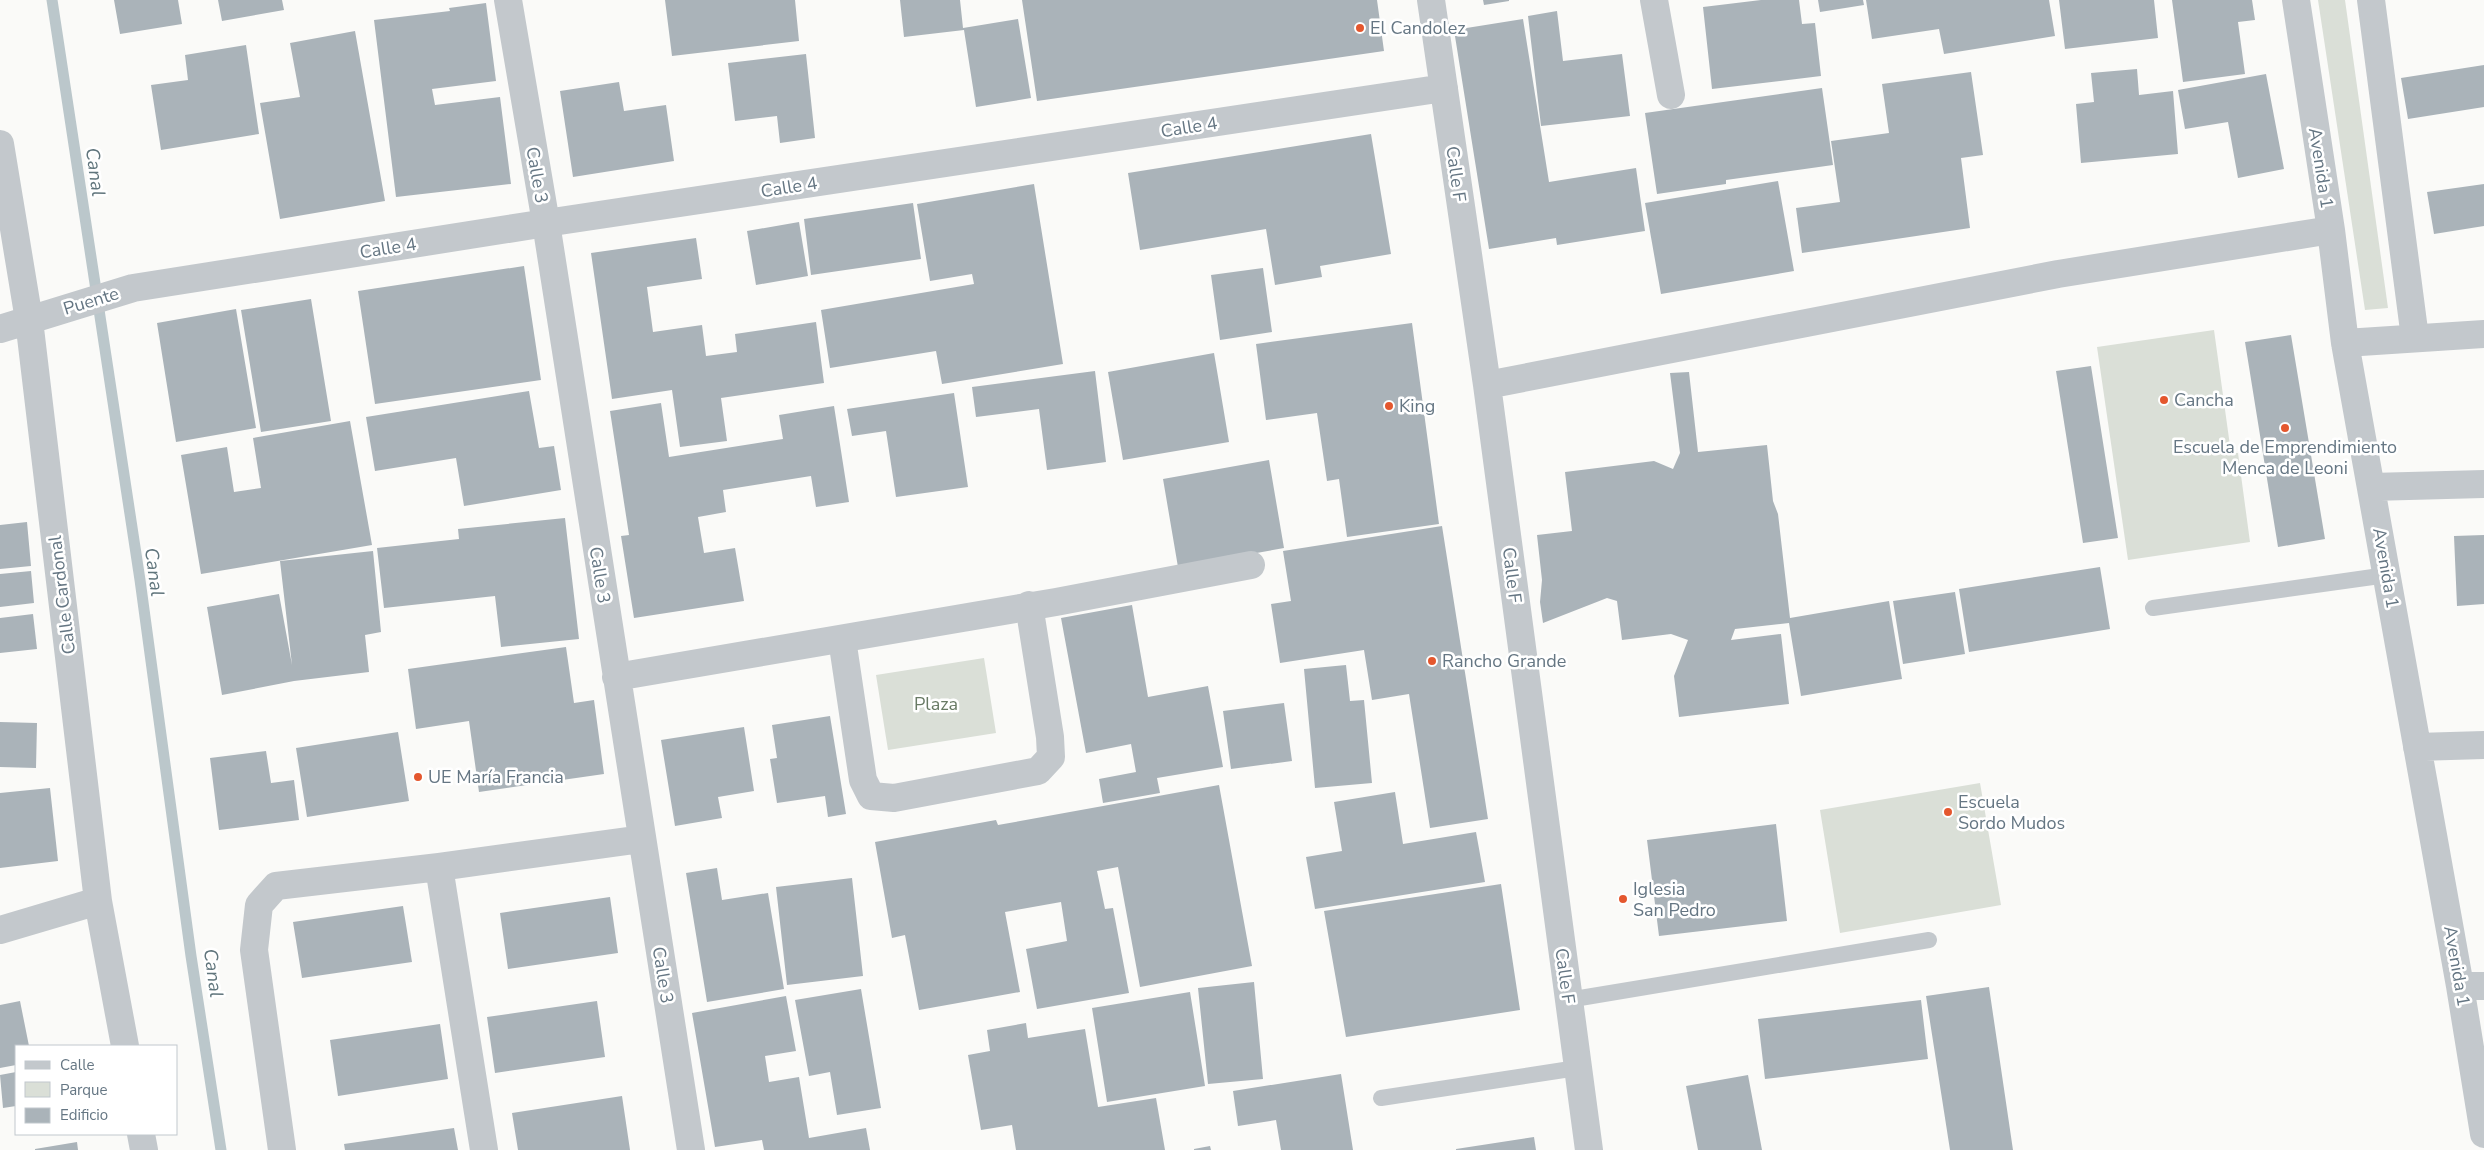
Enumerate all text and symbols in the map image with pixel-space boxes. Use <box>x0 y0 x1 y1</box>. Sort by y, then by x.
place label: El Candolez <box>1370 16 1466 40</box>
marker: El Candolez <box>1354 22 1366 34</box>
street label: Calle 4 <box>1159 111 1219 143</box>
street label: Avenida 1 <box>2303 126 2339 210</box>
street label: Calle 3 <box>520 145 554 205</box>
street label: Calle F <box>1440 145 1472 204</box>
water label: Canal <box>79 146 111 198</box>
street label: Calle 4 <box>759 171 819 203</box>
street label: Calle 4 <box>358 232 418 264</box>
street label: Puente <box>60 281 122 321</box>
place label: Cancha <box>2174 388 2234 412</box>
place label: King <box>1399 394 1435 418</box>
marker: Cancha <box>2158 394 2170 406</box>
marker: King <box>1383 400 1395 412</box>
marker: Escuela de Emprendimiento Menca de Leoni <box>2279 422 2291 434</box>
place label: Escuela de Emprendimiento Menca de Leoni <box>2173 435 2397 480</box>
street label: Avenida 1 <box>2367 526 2405 610</box>
street label: Calle Cardonal <box>43 534 81 656</box>
street label: Calle 3 <box>584 545 616 605</box>
water label: Canal <box>138 546 170 598</box>
street label: Calle F <box>1497 546 1527 604</box>
place label: Rancho Grande <box>1442 649 1566 673</box>
marker: Rancho Grande <box>1426 655 1438 667</box>
park label: Plaza <box>914 692 958 716</box>
place label: UE María Francia <box>428 765 564 789</box>
marker: UE María Francia <box>412 771 424 783</box>
place label: Escuela Sordo Mudos <box>1958 790 2065 835</box>
marker: Escuela Sordo Mudos <box>1942 806 1954 818</box>
place label: Iglesia San Pedro <box>1633 877 1716 922</box>
marker: Iglesia San Pedro <box>1617 893 1629 905</box>
street label: Avenida 1 <box>2438 924 2476 1008</box>
street label: Calle 3 <box>647 945 679 1005</box>
water label: Canal <box>197 947 229 999</box>
street label: Calle F <box>1549 947 1581 1006</box>
legend <box>15 1045 178 1135</box>
text: Calle <box>60 1055 95 1075</box>
text: Parque <box>60 1080 108 1100</box>
text: Edificio <box>60 1105 108 1125</box>

